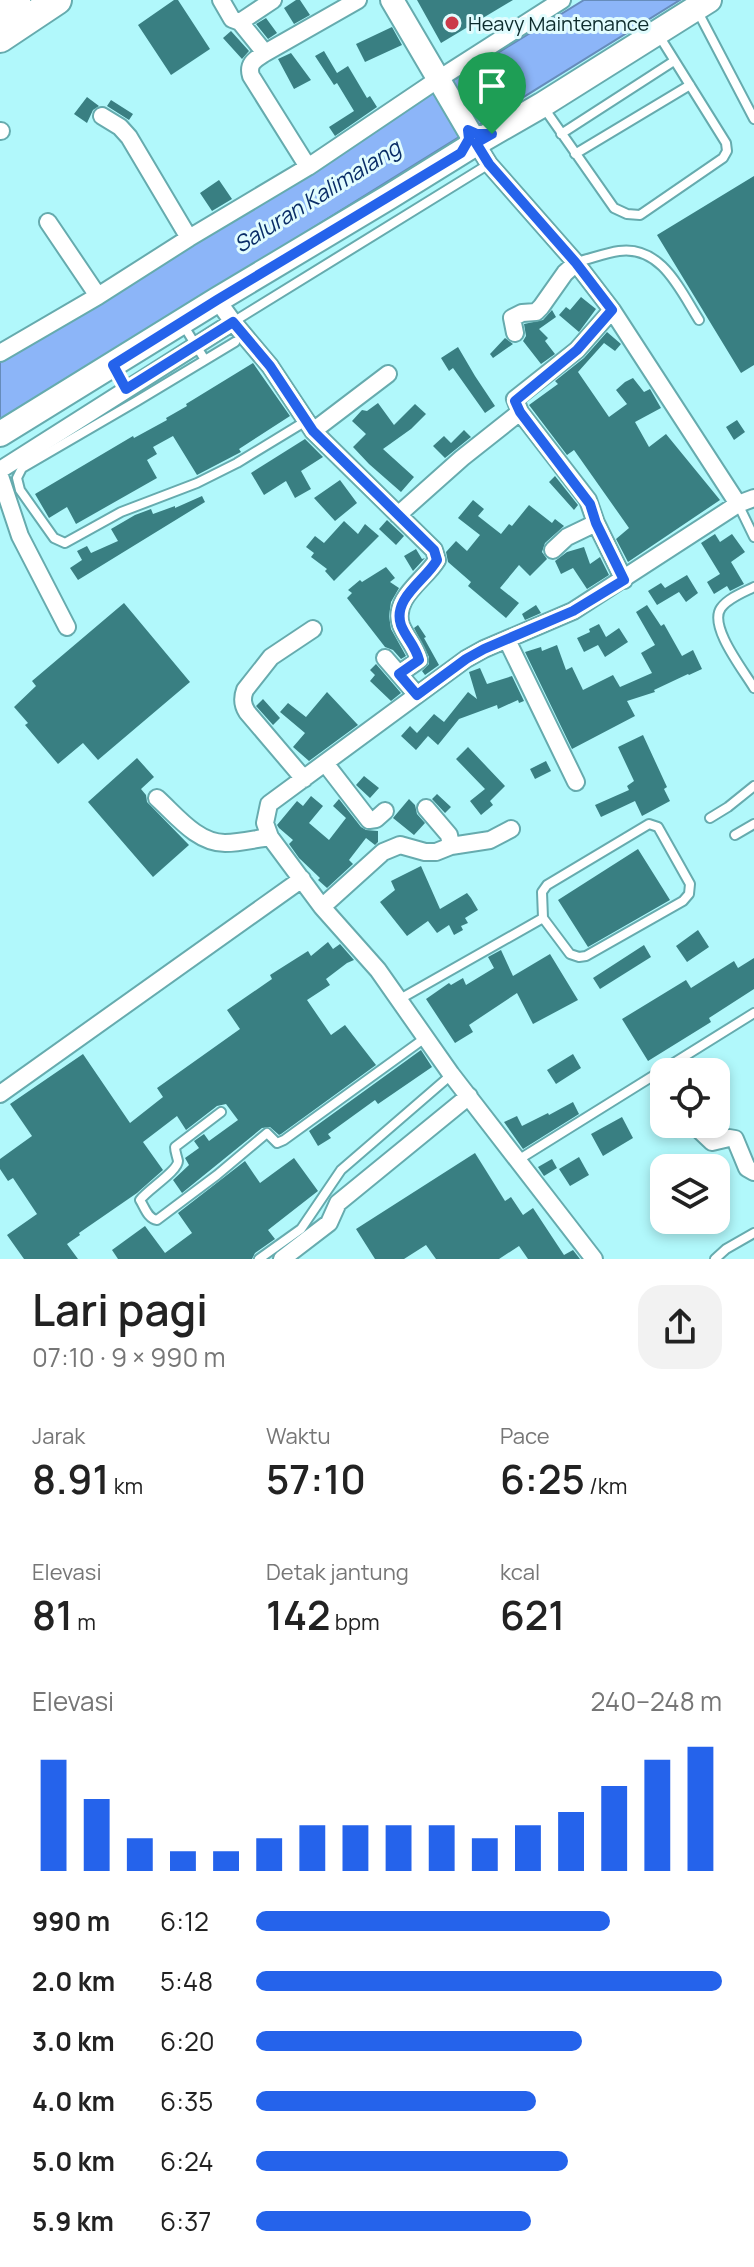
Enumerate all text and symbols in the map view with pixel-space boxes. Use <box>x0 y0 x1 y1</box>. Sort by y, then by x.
place label: Heavy Maintenance <box>468 10 649 37</box>
marker: Heavy Maintenance <box>443 14 461 32</box>
pin <box>458 52 526 134</box>
icon: arrive <box>470 64 514 108</box>
water label: Saluran Kalimalang <box>228 132 408 259</box>
map controls <box>650 1058 730 1234</box>
button: locate <box>650 1058 730 1138</box>
button: layers <box>650 1154 730 1234</box>
text: Lari pagi <box>32 1279 208 1339</box>
button: share <box>638 1285 722 1369</box>
text: 07:10 · 9 × 990 m <box>32 1339 226 1375</box>
text: Jarak <box>32 1421 85 1451</box>
text: Waktu <box>266 1421 331 1451</box>
text: Pace <box>500 1421 550 1451</box>
text: 8.91 <box>32 1451 109 1506</box>
text: 57:10 <box>266 1451 366 1506</box>
text: 6:25 <box>500 1451 585 1506</box>
text: km <box>109 1471 143 1501</box>
text: /km <box>585 1471 627 1501</box>
text: Elevasi <box>32 1557 102 1587</box>
text: Detak jantung <box>266 1557 409 1587</box>
text: kcal <box>500 1557 540 1587</box>
text: 81 <box>32 1587 73 1642</box>
text: 142 <box>266 1587 330 1642</box>
text: 621 <box>500 1587 565 1642</box>
text: m <box>73 1607 96 1637</box>
text: bpm <box>330 1607 380 1637</box>
text: Elevasi <box>32 1683 114 1719</box>
text: 240–248 m <box>591 1683 722 1719</box>
text: 990 m <box>32 1903 110 1939</box>
text: 6:12 <box>160 1903 209 1939</box>
text: 2.0 km <box>32 1963 115 1999</box>
text: 5:48 <box>160 1963 213 1999</box>
text: 3.0 km <box>32 2023 115 2059</box>
text: 6:20 <box>160 2023 215 2059</box>
text: 4.0 km <box>32 2083 115 2119</box>
text: 6:35 <box>160 2083 213 2119</box>
text: 5.0 km <box>32 2143 115 2179</box>
text: 6:24 <box>160 2143 214 2179</box>
text: 5.9 km <box>32 2203 114 2239</box>
text: 6:37 <box>160 2203 211 2239</box>

